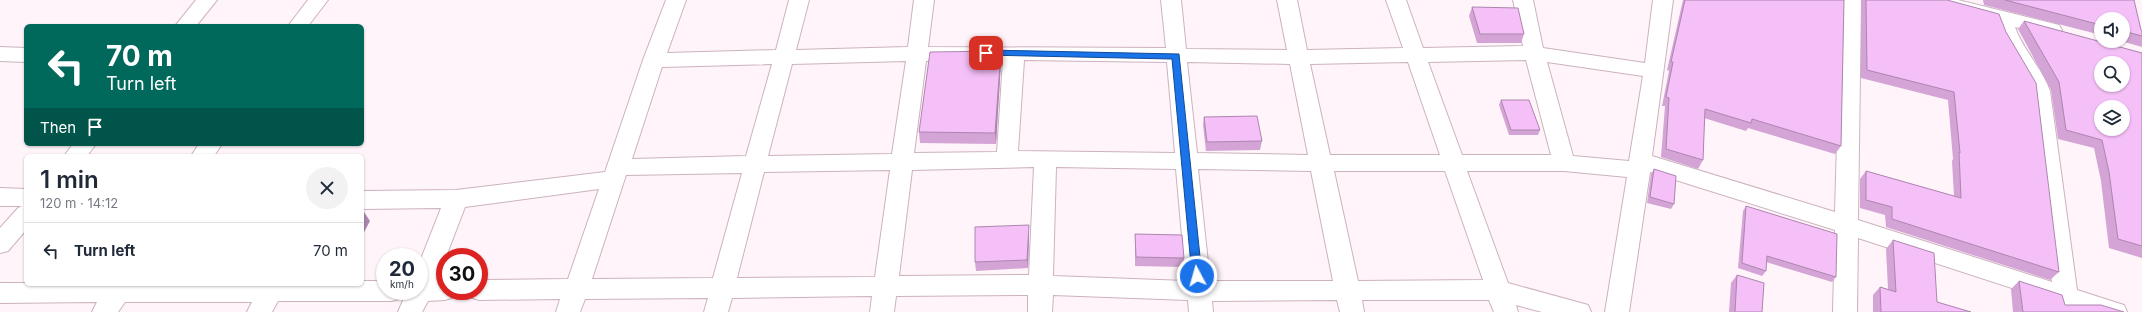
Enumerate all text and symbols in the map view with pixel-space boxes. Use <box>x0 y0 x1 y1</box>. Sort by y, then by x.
map controls <box>2094 12 2130 136</box>
button: sound <box>2094 12 2130 48</box>
pin <box>969 36 1003 70</box>
text: 70 m <box>106 39 173 73</box>
icon: left <box>40 40 92 92</box>
icon: arrive <box>975 42 997 64</box>
button: search <box>2094 56 2130 92</box>
text: Turn left <box>106 73 176 94</box>
button: layers <box>2094 100 2130 136</box>
icon: arrive <box>84 116 106 138</box>
text: Then <box>40 118 76 137</box>
text: 1 min <box>40 165 99 194</box>
button: close <box>306 167 348 209</box>
text: 120 m · 14:12 <box>40 195 118 211</box>
icon: left <box>40 240 62 262</box>
text: Turn left <box>74 241 135 260</box>
text: 70 m <box>313 241 348 260</box>
speed limit sign: 30 <box>436 248 488 300</box>
position arrow <box>1176 255 1218 297</box>
text: 20 <box>389 257 415 281</box>
text: km/h <box>390 278 414 290</box>

